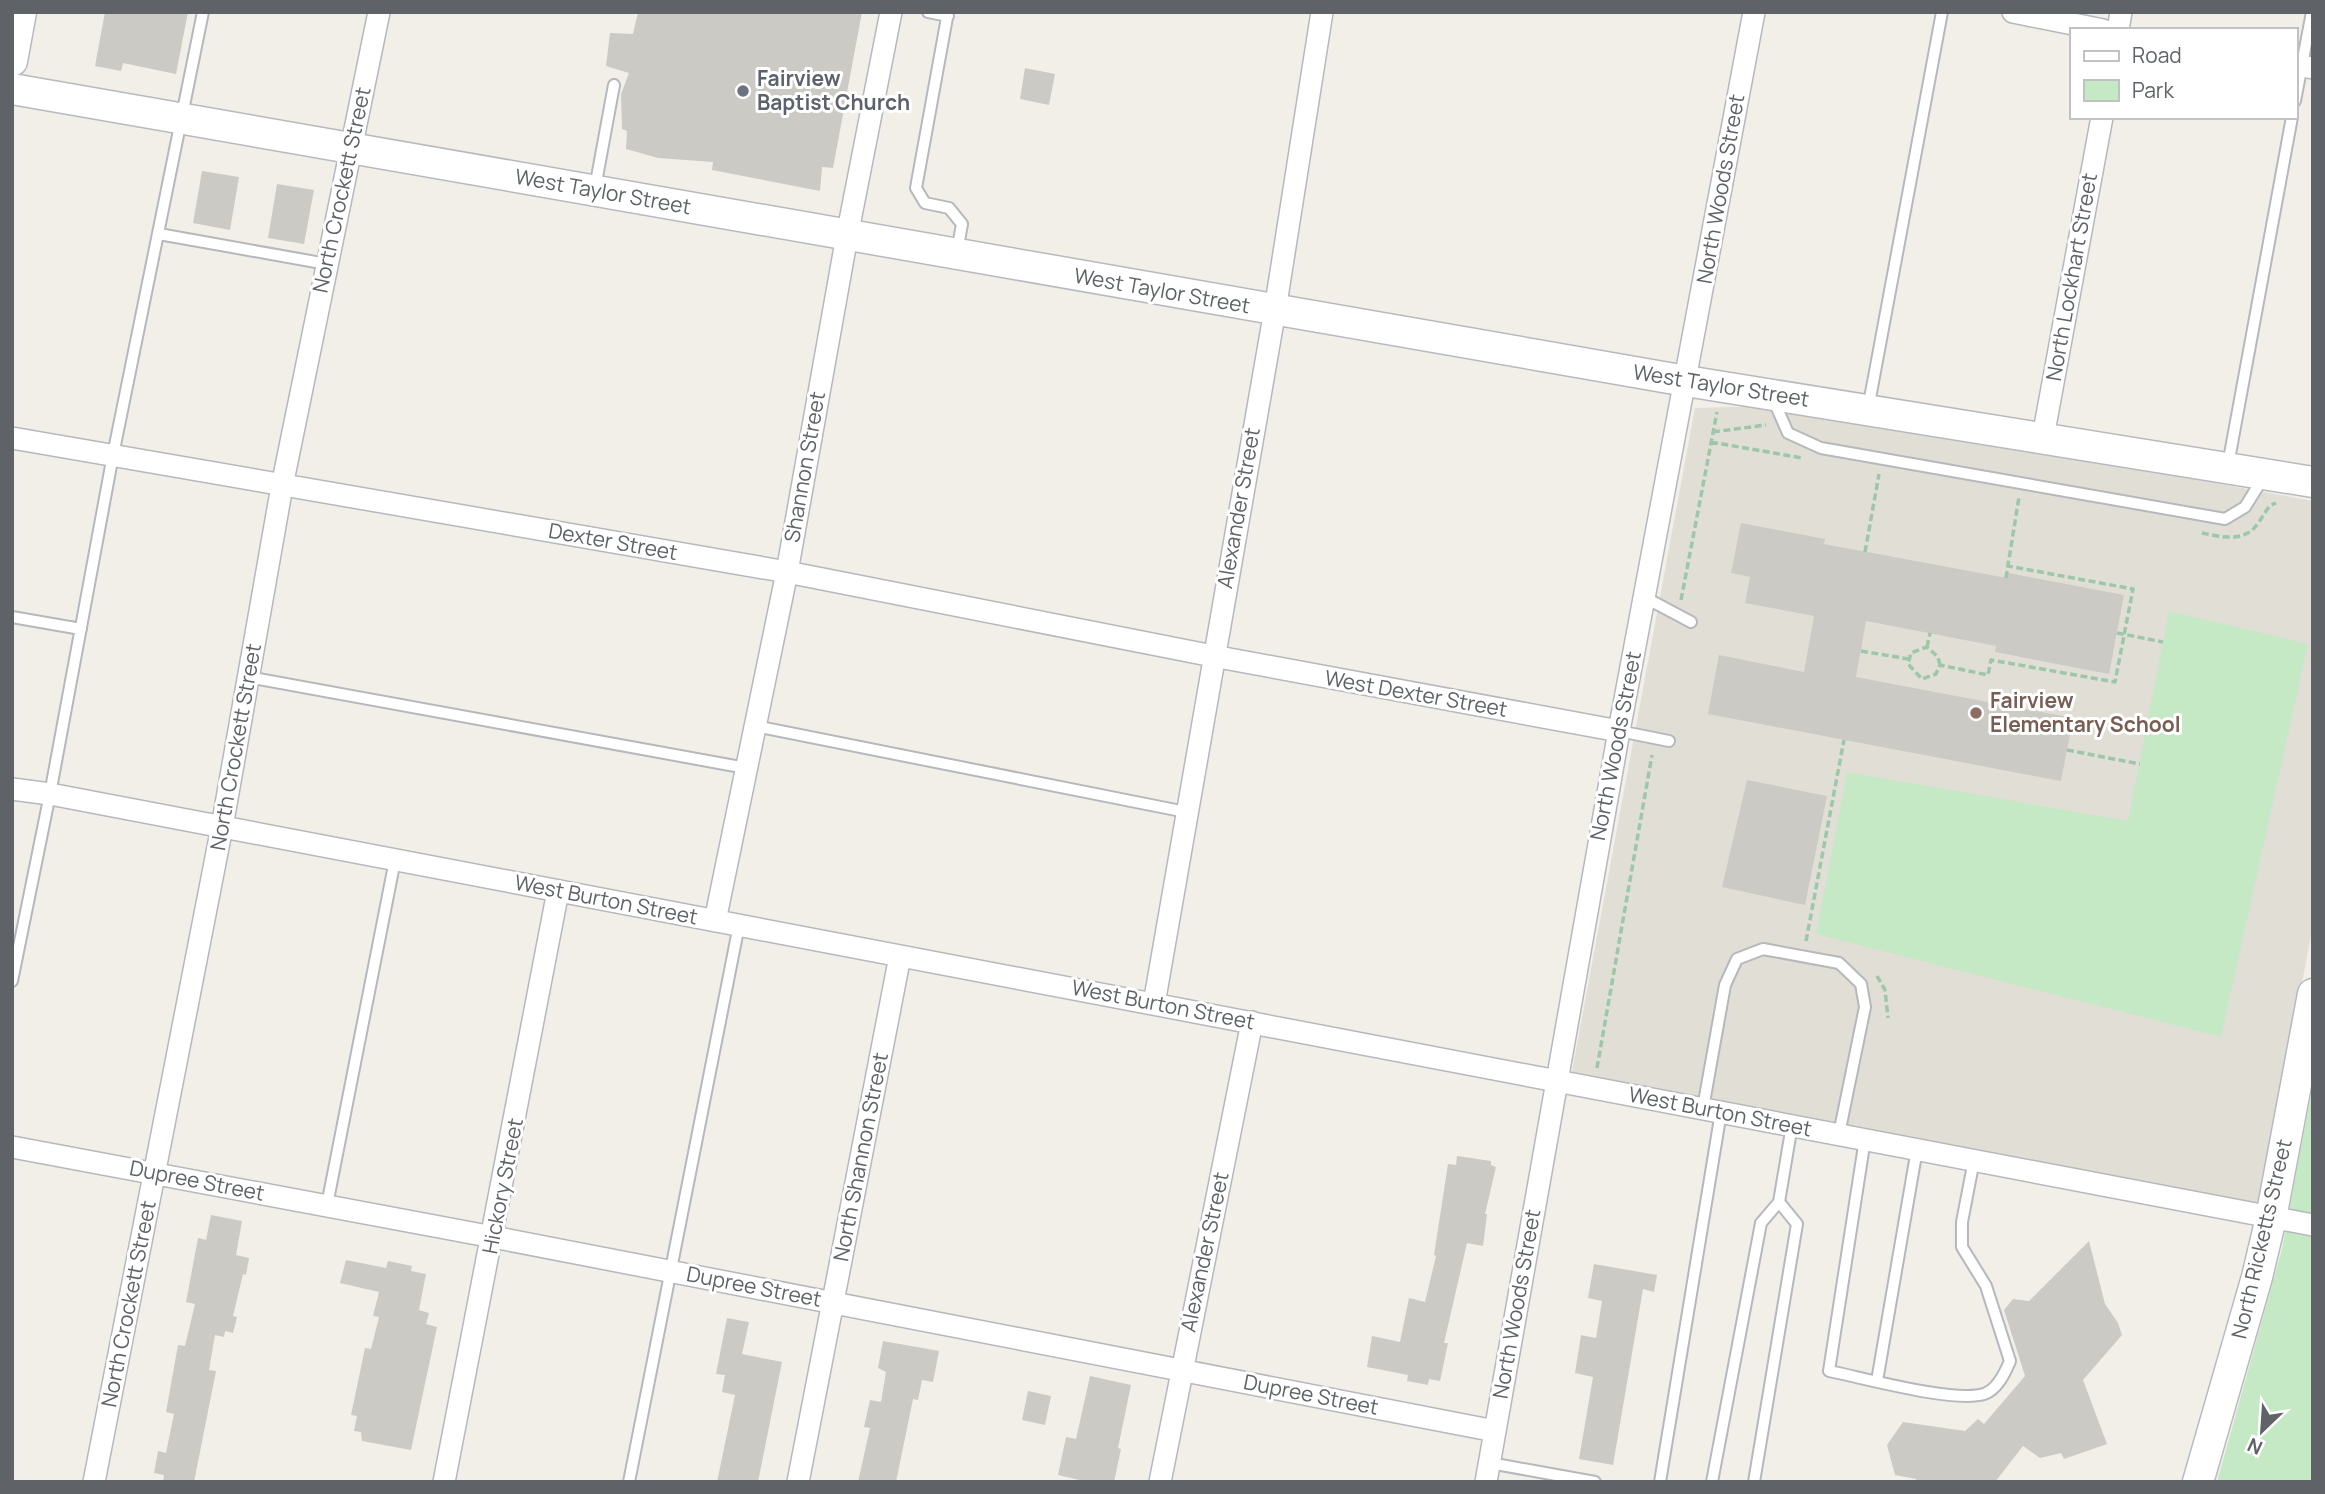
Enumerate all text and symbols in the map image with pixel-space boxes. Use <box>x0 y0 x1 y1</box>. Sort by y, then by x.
legend <box>2070 28 2297 119</box>
text: Road <box>2132 41 2182 69</box>
place label: Fairview Baptist Church <box>757 64 910 116</box>
text: Park <box>2132 76 2174 104</box>
marker: Fairview Baptist Church <box>735 83 751 99</box>
street label: North Crockett Street <box>306 84 377 295</box>
street label: North Woods Street <box>1690 92 1750 286</box>
street label: West Taylor Street <box>513 162 693 220</box>
street label: North Lockhart Street <box>2039 171 2103 383</box>
street label: West Taylor Street <box>1072 261 1252 319</box>
street label: West Taylor Street <box>1631 357 1811 413</box>
street label: Shannon Street <box>777 389 831 544</box>
street label: Alexander Street <box>1210 425 1266 590</box>
street label: Dexter Street <box>546 516 680 566</box>
street label: North Crockett Street <box>203 641 267 853</box>
street label: North Woods Street <box>1583 649 1647 843</box>
street label: West Dexter Street <box>1323 663 1510 723</box>
place label: Fairview Elementary School <box>1990 686 2181 738</box>
marker: Fairview Elementary School <box>1968 705 1984 721</box>
street label: West Burton Street <box>512 868 700 931</box>
street label: West Burton Street <box>1069 973 1257 1036</box>
street label: North Shannon Street <box>826 1050 894 1264</box>
street label: West Burton Street <box>1626 1080 1814 1143</box>
street label: Hickory Street <box>475 1115 529 1256</box>
street label: North Ricketts Street <box>2224 1136 2298 1341</box>
street label: Dupree Street <box>127 1153 267 1207</box>
street label: Alexander Street <box>1173 1169 1235 1334</box>
street label: North Crockett Street <box>94 1198 162 1409</box>
street label: North Woods Street <box>1486 1207 1546 1401</box>
street label: Dupree Street <box>684 1259 824 1313</box>
street label: Dupree Street <box>1241 1367 1381 1421</box>
north arrow <box>2227 1396 2297 1466</box>
text: N <box>2243 1432 2266 1461</box>

